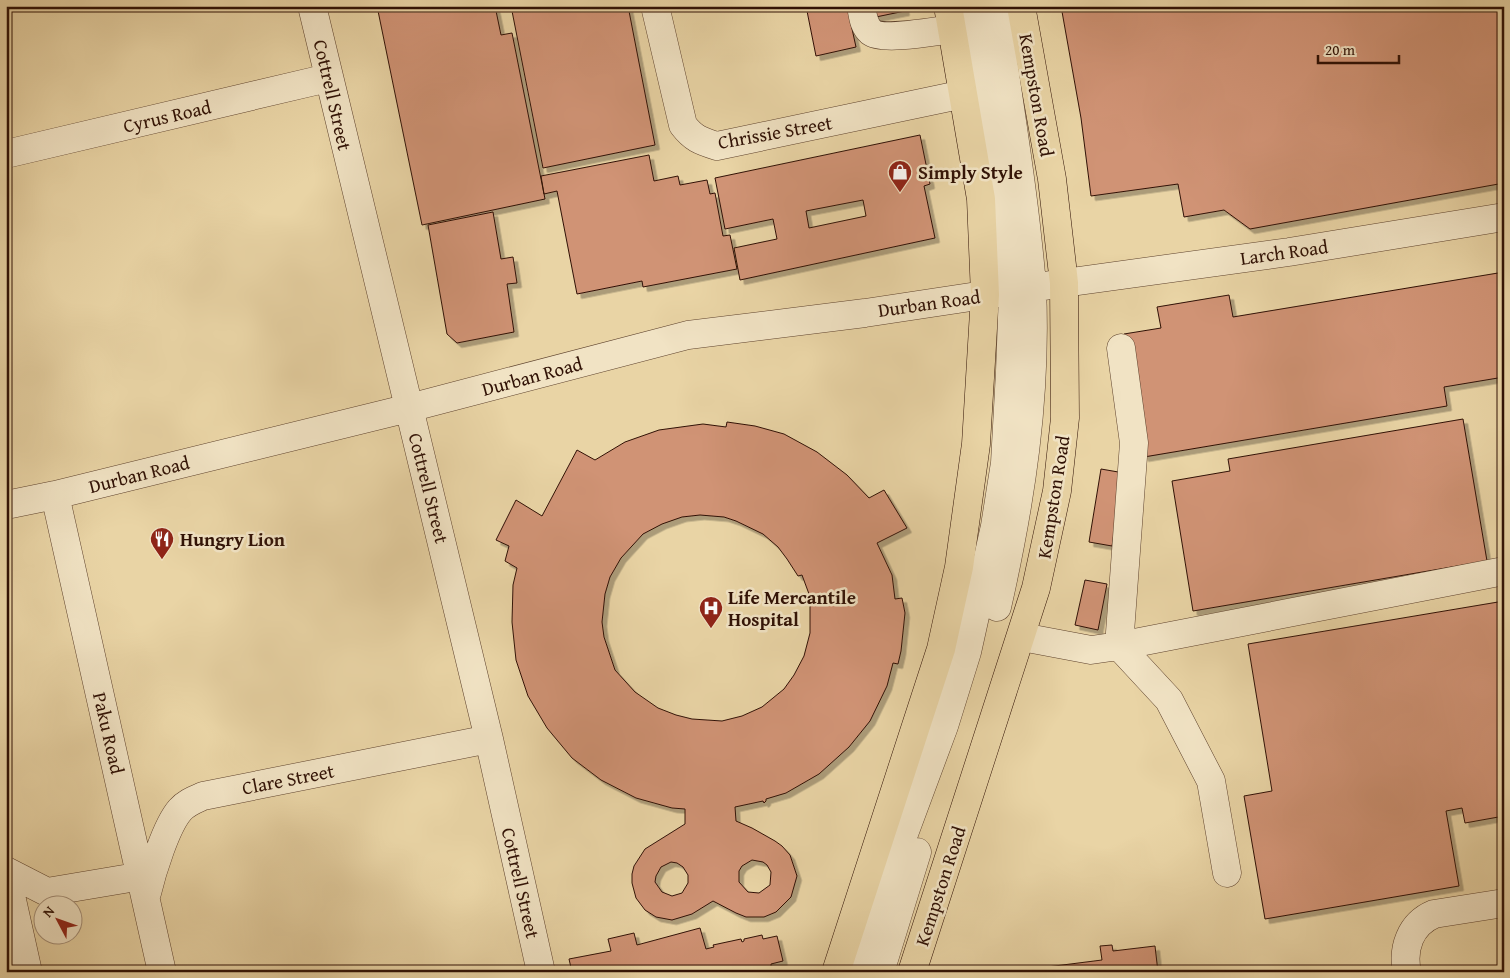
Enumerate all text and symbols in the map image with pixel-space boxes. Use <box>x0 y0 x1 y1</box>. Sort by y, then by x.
street label: Kempston Road <box>1012 31 1062 160</box>
scale bar <box>1318 32 1399 64</box>
street label: Cottrell Street <box>307 37 359 153</box>
text: 20 m <box>1325 39 1356 60</box>
street label: Cyrus Road <box>120 92 215 140</box>
street label: Chrissie Street <box>716 108 835 156</box>
place label: Simply Style <box>918 158 1023 186</box>
shop icon: Simply Style <box>887 159 913 193</box>
street label: Larch Road <box>1238 232 1331 272</box>
street label: Durban Road <box>876 282 983 324</box>
street label: Durban Road <box>479 349 586 403</box>
street label: Cottrell Street <box>402 430 456 546</box>
street label: Kempston Road <box>1029 432 1077 561</box>
street label: Durban Road <box>86 448 193 500</box>
place label: Hungry Lion <box>180 525 286 553</box>
restaurant icon: Hungry Lion <box>149 526 175 560</box>
place label: Life Mercantile Hospital <box>728 583 856 633</box>
hospital icon: Life Mercantile Hospital <box>698 595 724 629</box>
street label: Paku Road <box>86 689 132 777</box>
street label: Clare Street <box>240 756 337 802</box>
street label: Kempston Road <box>907 822 973 950</box>
street label: Cottrell Street <box>495 825 547 941</box>
north arrow <box>32 896 82 946</box>
text: N <box>38 901 59 922</box>

